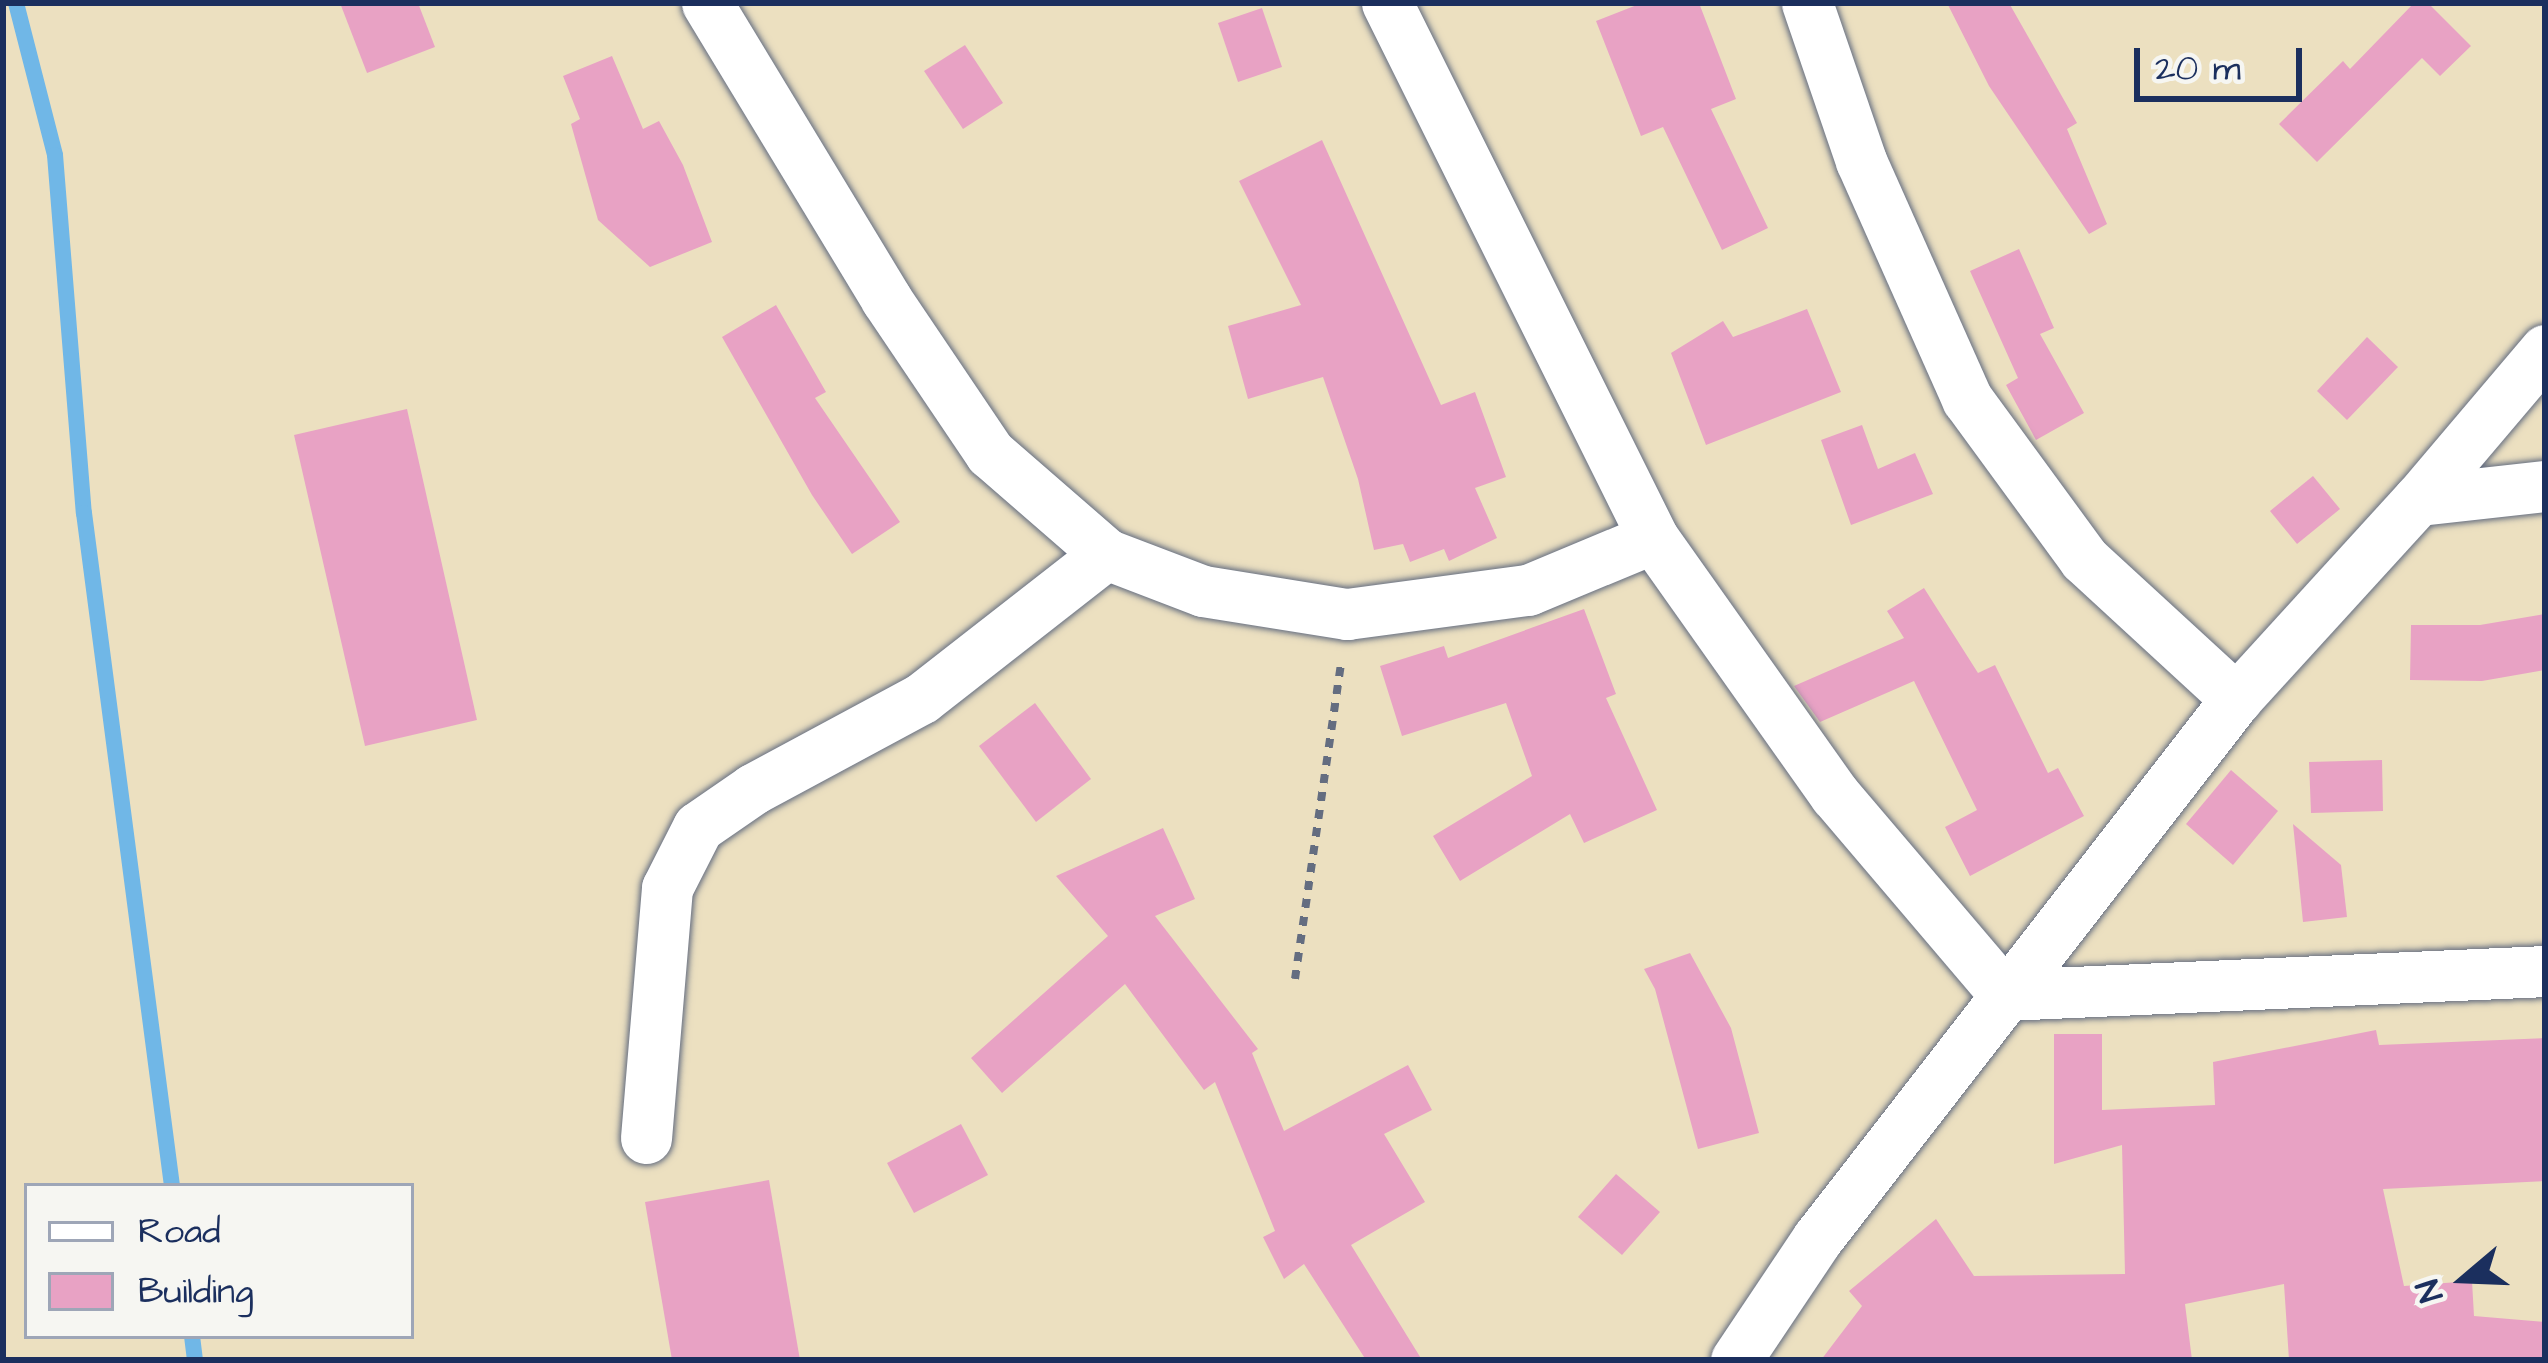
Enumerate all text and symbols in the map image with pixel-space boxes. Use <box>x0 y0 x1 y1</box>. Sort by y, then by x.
scale bar <box>2140 24 2308 98</box>
text: 20 m <box>2155 43 2241 94</box>
legend <box>24 1183 414 1339</box>
text: Road <box>138 1206 221 1257</box>
north arrow <box>2404 1219 2524 1339</box>
text: Building <box>138 1266 253 1317</box>
text: N <box>2405 1273 2455 1308</box>

